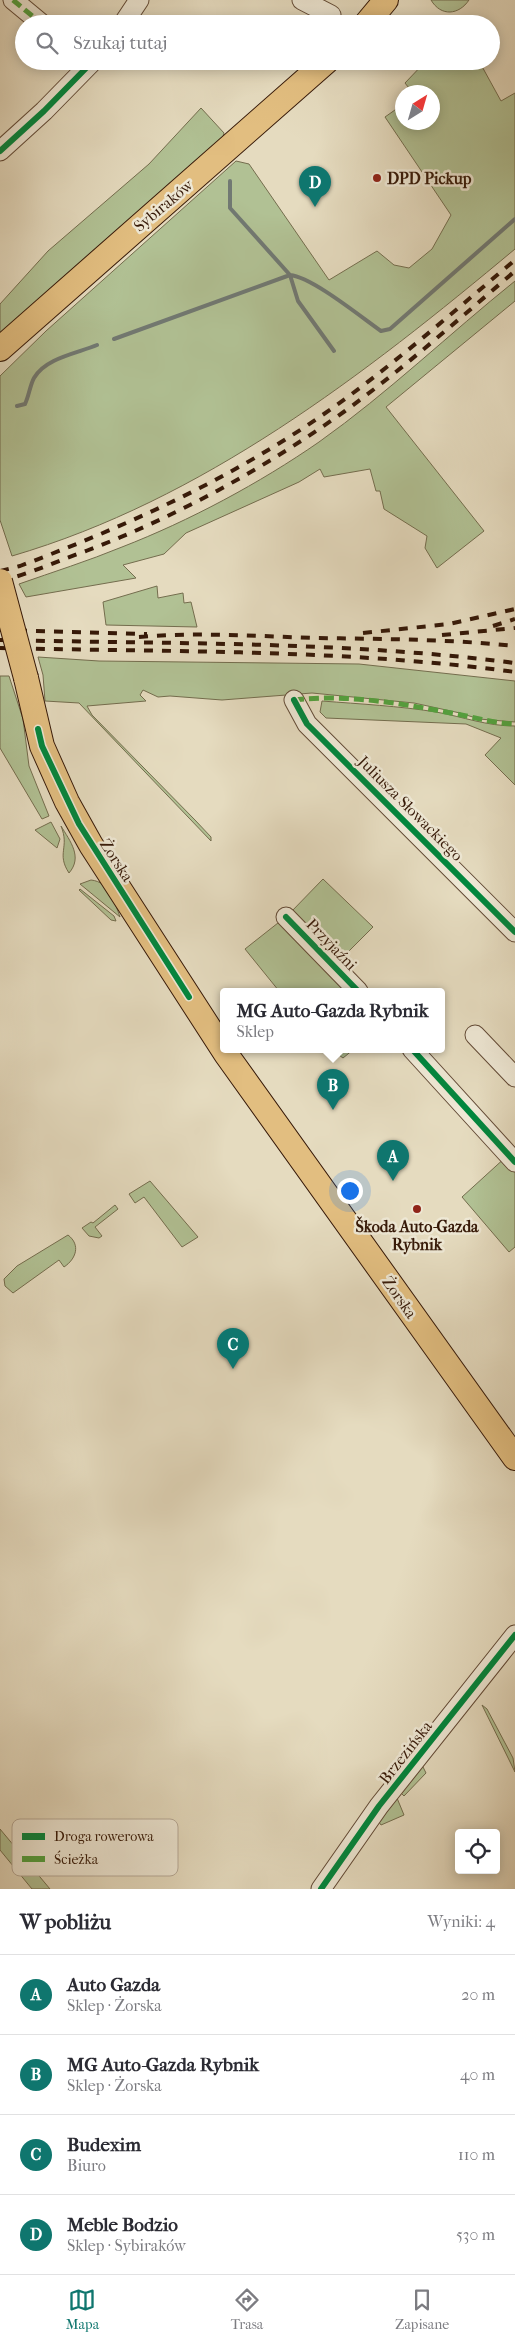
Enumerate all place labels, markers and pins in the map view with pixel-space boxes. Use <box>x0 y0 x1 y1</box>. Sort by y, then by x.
pin: D <box>299 166 331 207</box>
place label: DPD Pickup <box>387 169 472 189</box>
marker: DPD Pickup <box>371 172 383 184</box>
pin: B <box>317 1069 349 1110</box>
pin: A <box>377 1140 409 1181</box>
marker: Škoda Auto-Gazda Rybnik <box>411 1203 423 1215</box>
place label: Škoda Auto-Gazda Rybnik <box>356 1216 479 1255</box>
pin: C <box>217 1328 249 1369</box>

